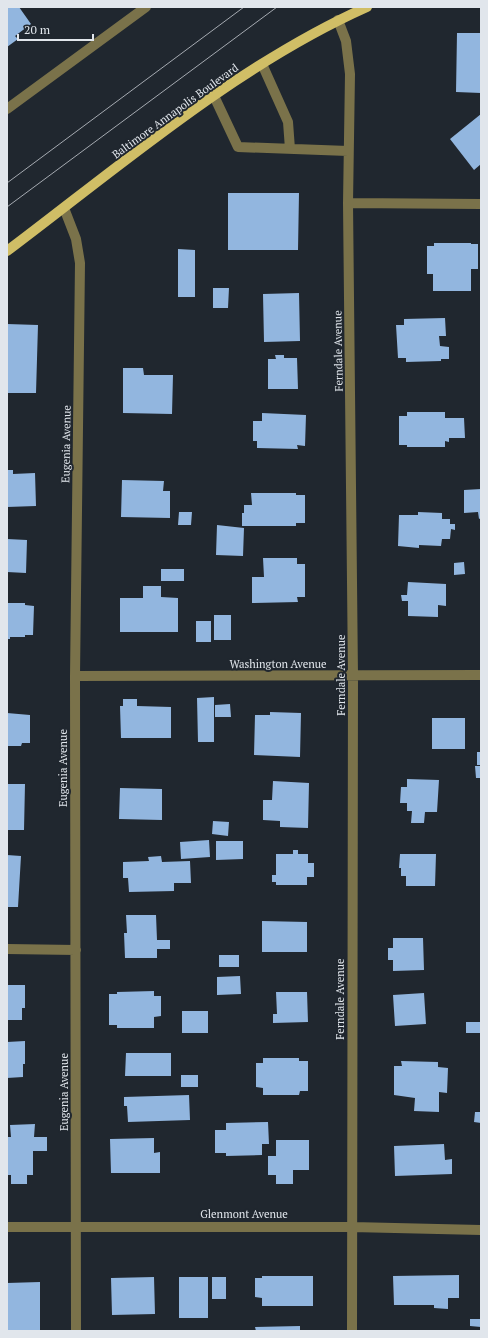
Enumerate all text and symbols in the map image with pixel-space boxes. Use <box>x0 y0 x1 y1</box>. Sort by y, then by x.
scale bar <box>18 16 93 42</box>
text: 20 m <box>24 22 51 37</box>
street label: Baltimore Annapolis Boulevard <box>109 60 241 162</box>
street label: Ferndale Avenue <box>330 310 346 392</box>
street label: Eugenia Avenue <box>58 404 74 483</box>
street label: Ferndale Avenue <box>334 634 348 716</box>
street label: Washington Avenue <box>229 657 327 671</box>
street label: Eugenia Avenue <box>56 729 70 807</box>
street label: Ferndale Avenue <box>333 958 347 1040</box>
street label: Eugenia Avenue <box>57 1053 71 1131</box>
street label: Glenmont Avenue <box>200 1207 288 1221</box>

